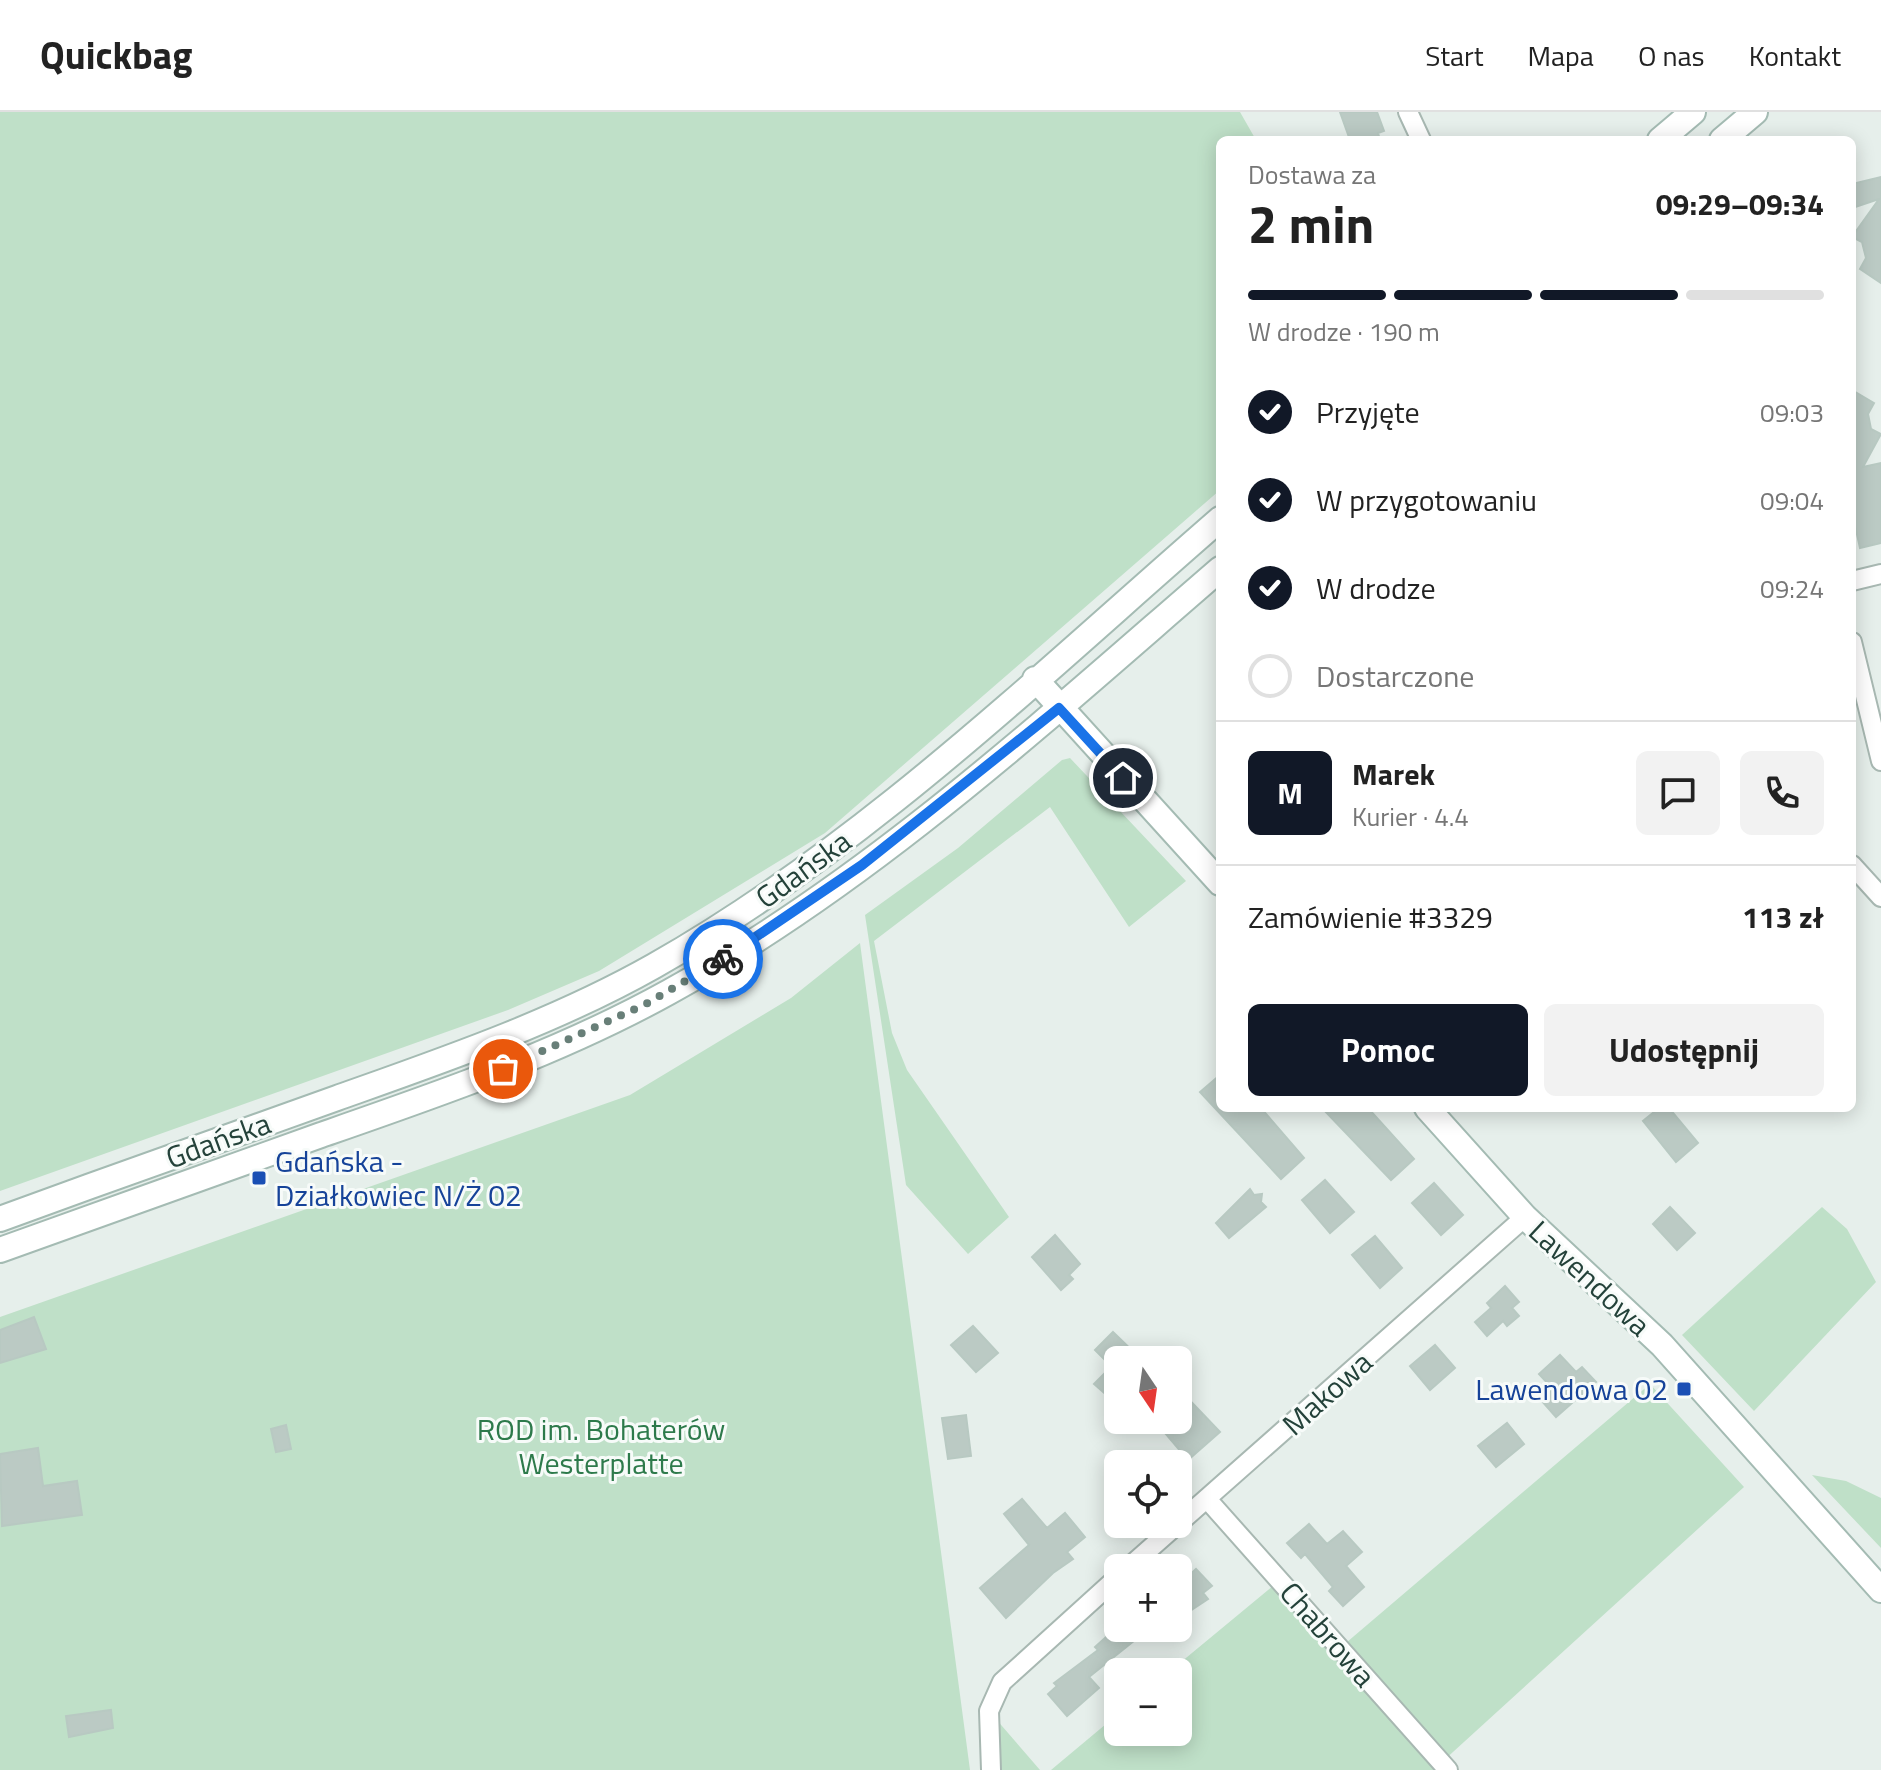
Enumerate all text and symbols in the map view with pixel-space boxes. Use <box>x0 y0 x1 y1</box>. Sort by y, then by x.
text: Quickbag <box>40 26 193 84</box>
text: Start <box>1425 34 1484 77</box>
text: Mapa <box>1528 34 1594 77</box>
text: O nas <box>1638 34 1705 77</box>
text: Kontakt <box>1749 34 1841 77</box>
text: Dostawa za <box>1248 155 1376 194</box>
text: 09:29–09:34 <box>1656 181 1824 227</box>
text: 2 min <box>1248 184 1374 263</box>
text: W drodze · 190 m <box>1248 312 1440 351</box>
text: Przyjęte <box>1316 389 1420 435</box>
icon: check <box>1248 390 1292 434</box>
text: 09:03 <box>1760 393 1824 432</box>
text: W przygotowaniu <box>1316 477 1537 523</box>
icon: check <box>1248 478 1292 522</box>
text: 09:04 <box>1760 481 1824 520</box>
text: W drodze <box>1316 565 1436 611</box>
icon: check <box>1248 566 1292 610</box>
text: 09:24 <box>1760 569 1824 608</box>
text: Dostarczone <box>1316 653 1475 699</box>
pin <box>1089 744 1157 812</box>
text: Marek <box>1352 751 1435 797</box>
button: chat <box>1636 751 1720 835</box>
button: phone <box>1740 751 1824 835</box>
icon: home <box>1101 756 1145 800</box>
text: M <box>1277 770 1303 816</box>
text: Kurier · 4.4 <box>1352 797 1469 836</box>
street label: Gdańska <box>745 818 861 920</box>
text: Zamówienie #3329 <box>1248 894 1493 940</box>
text: 113 zł <box>1742 894 1824 940</box>
courier <box>683 919 763 999</box>
icon: bike <box>701 937 745 981</box>
button: Pomoc <box>1248 1004 1528 1096</box>
button: Udostępnij <box>1544 1004 1824 1096</box>
pin <box>469 1035 537 1103</box>
icon: bag <box>481 1047 525 1091</box>
street label: Gdańska <box>159 1100 277 1180</box>
place label: Gdańska - Działkowiec N/Ż 02 <box>275 1138 522 1218</box>
marker: Gdańska - Działkowiec N/Ż 02 <box>250 1169 268 1187</box>
street label: Lawendowa <box>1518 1209 1662 1347</box>
street label: Makowa <box>1272 1340 1382 1446</box>
north arrow <box>1104 1346 1192 1434</box>
map controls <box>1104 1346 1192 1746</box>
place label: Lawendowa 02 <box>1475 1366 1668 1412</box>
marker: Lawendowa 02 <box>1675 1380 1693 1398</box>
park label: ROD im. Bohaterów Westerplatte <box>477 1406 725 1486</box>
button: locate <box>1104 1450 1192 1538</box>
button: + <box>1104 1554 1192 1642</box>
street label: Chabrowa <box>1269 1571 1387 1697</box>
button: − <box>1104 1658 1192 1746</box>

